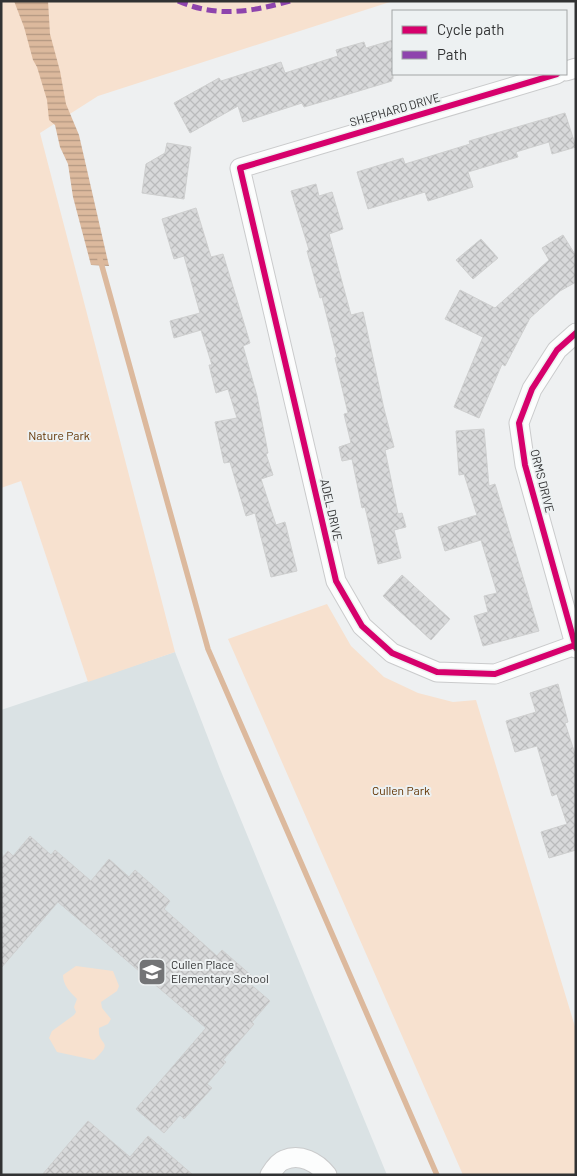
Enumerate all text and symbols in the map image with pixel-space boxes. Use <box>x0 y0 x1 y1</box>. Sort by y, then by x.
legend <box>392 10 567 75</box>
text: Cycle path <box>437 20 504 38</box>
text: Path <box>437 45 467 63</box>
street label: SHEPHARD DRIVE <box>348 89 442 129</box>
park label: Nature Park <box>28 428 90 442</box>
street label: ORMS DRIVE <box>528 448 558 514</box>
street label: ADEL DRIVE <box>318 477 346 542</box>
park label: Cullen Park <box>372 783 430 797</box>
school or university icon: Cullen Place Elementary School <box>137 957 167 987</box>
place label: Cullen Place Elementary School <box>171 957 269 985</box>

